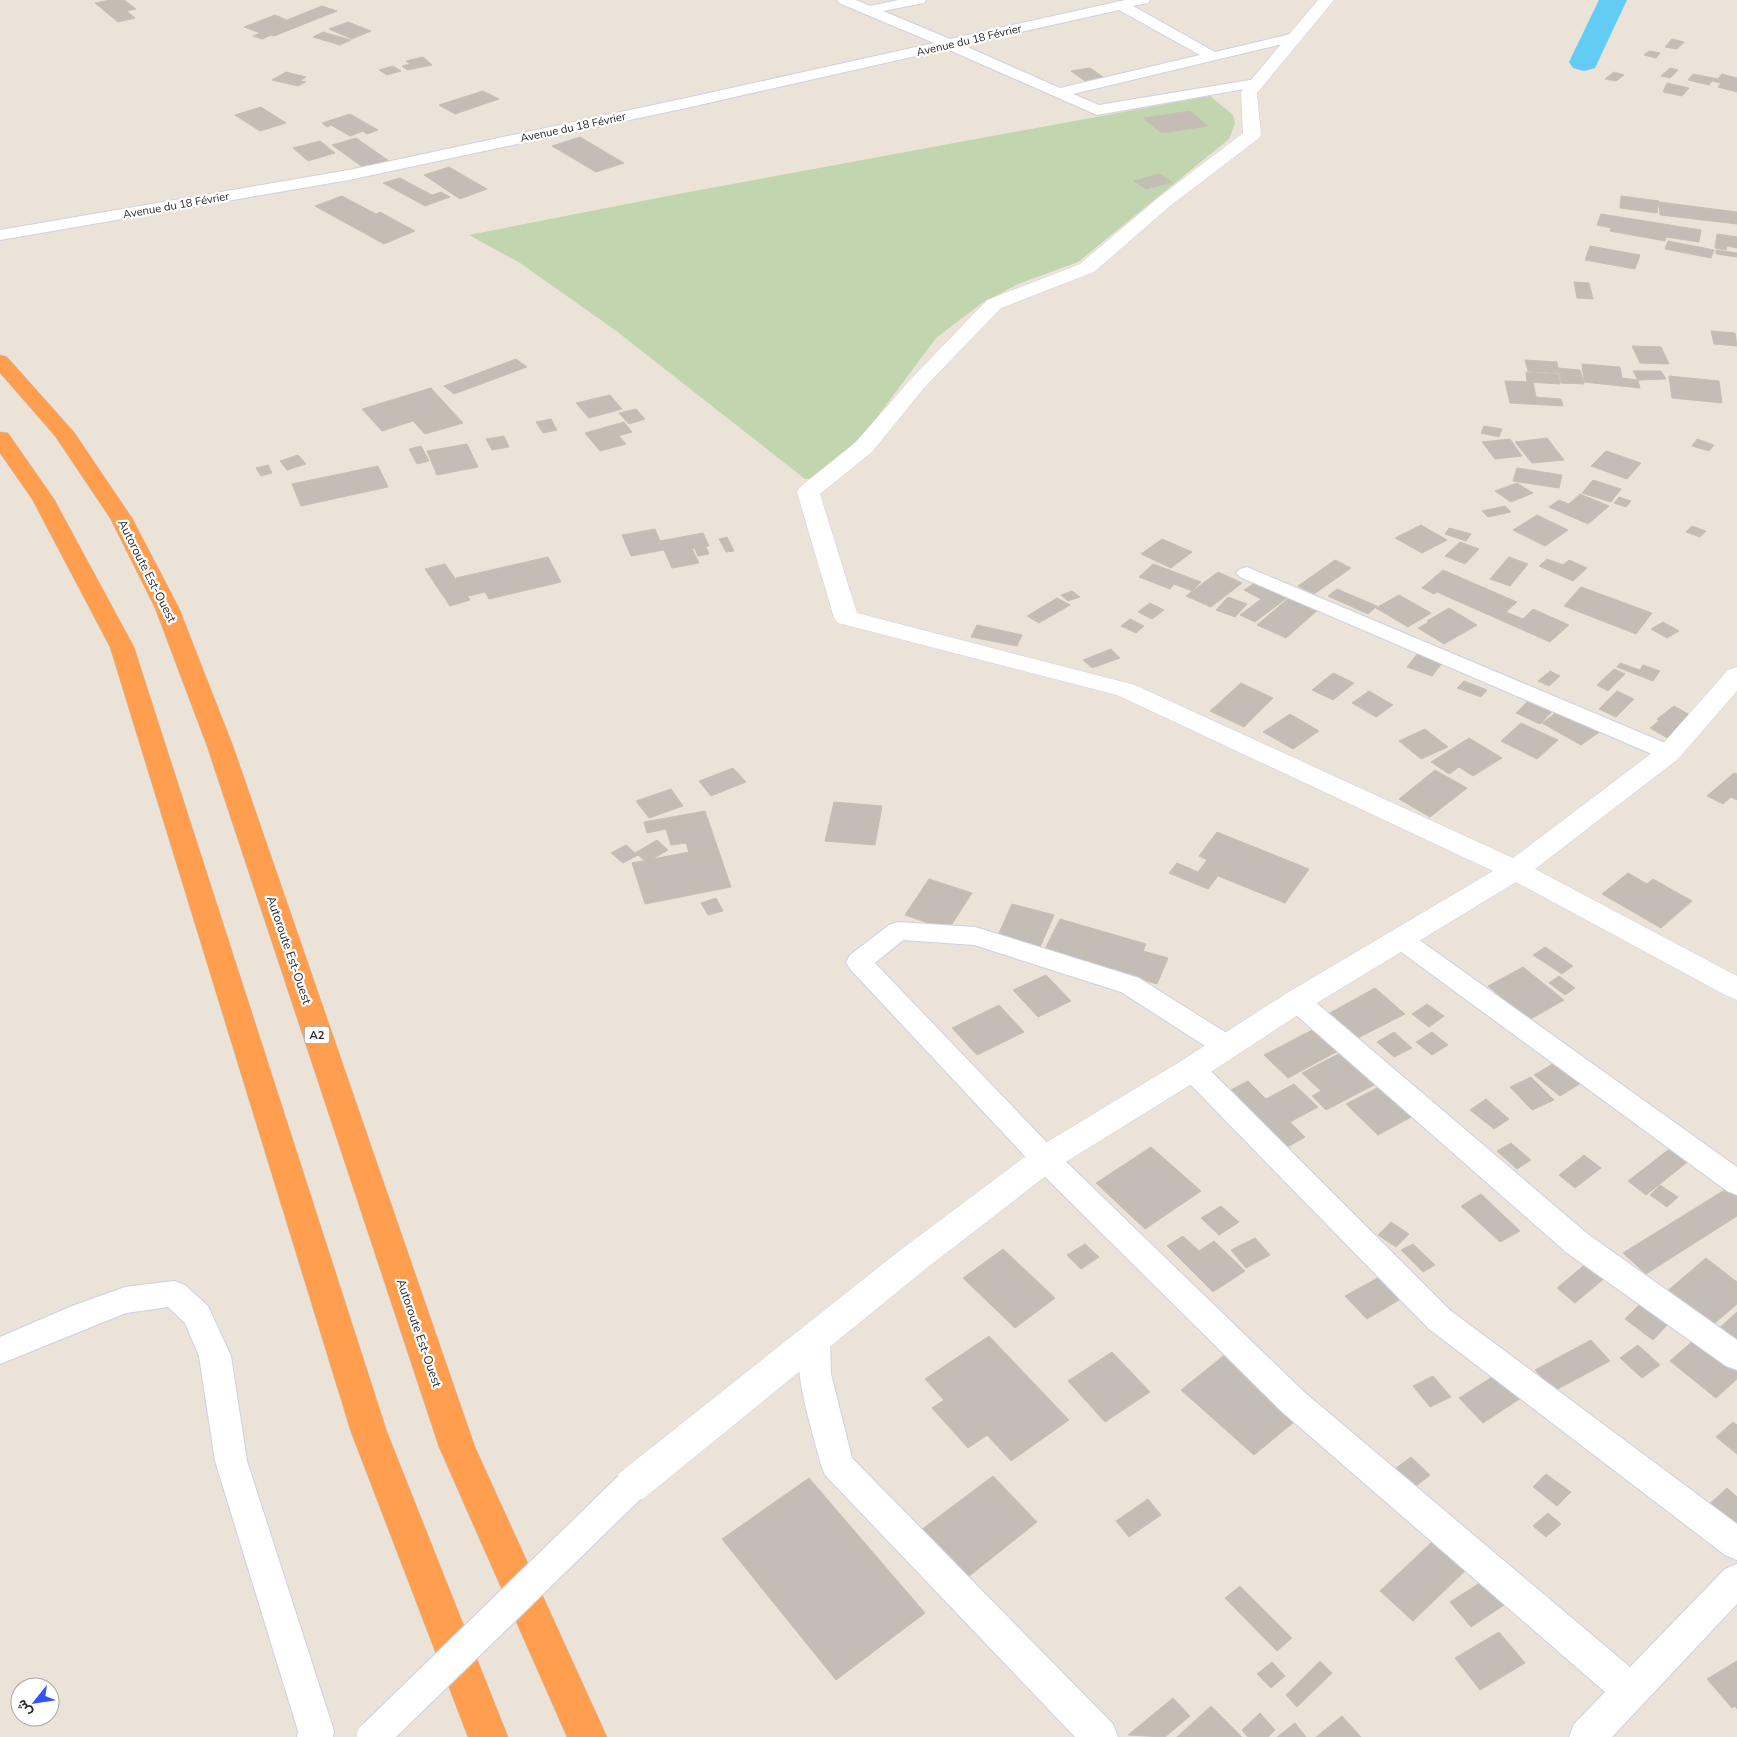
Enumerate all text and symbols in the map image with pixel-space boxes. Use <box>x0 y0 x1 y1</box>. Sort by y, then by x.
street label: Avenue du 18 Février <box>915 21 1023 59</box>
street label: Avenue du 18 Février <box>519 109 627 145</box>
street label: Avenue du 18 Février <box>122 189 230 221</box>
street label: Autoroute Est-Ouest <box>115 517 180 625</box>
street label: Autoroute Est-Ouest <box>264 894 315 1006</box>
road number: A2 <box>304 1026 330 1044</box>
street label: Autoroute Est-Ouest <box>394 1277 445 1389</box>
north arrow <box>10 1677 60 1727</box>
text: ش <box>12 1697 36 1720</box>

